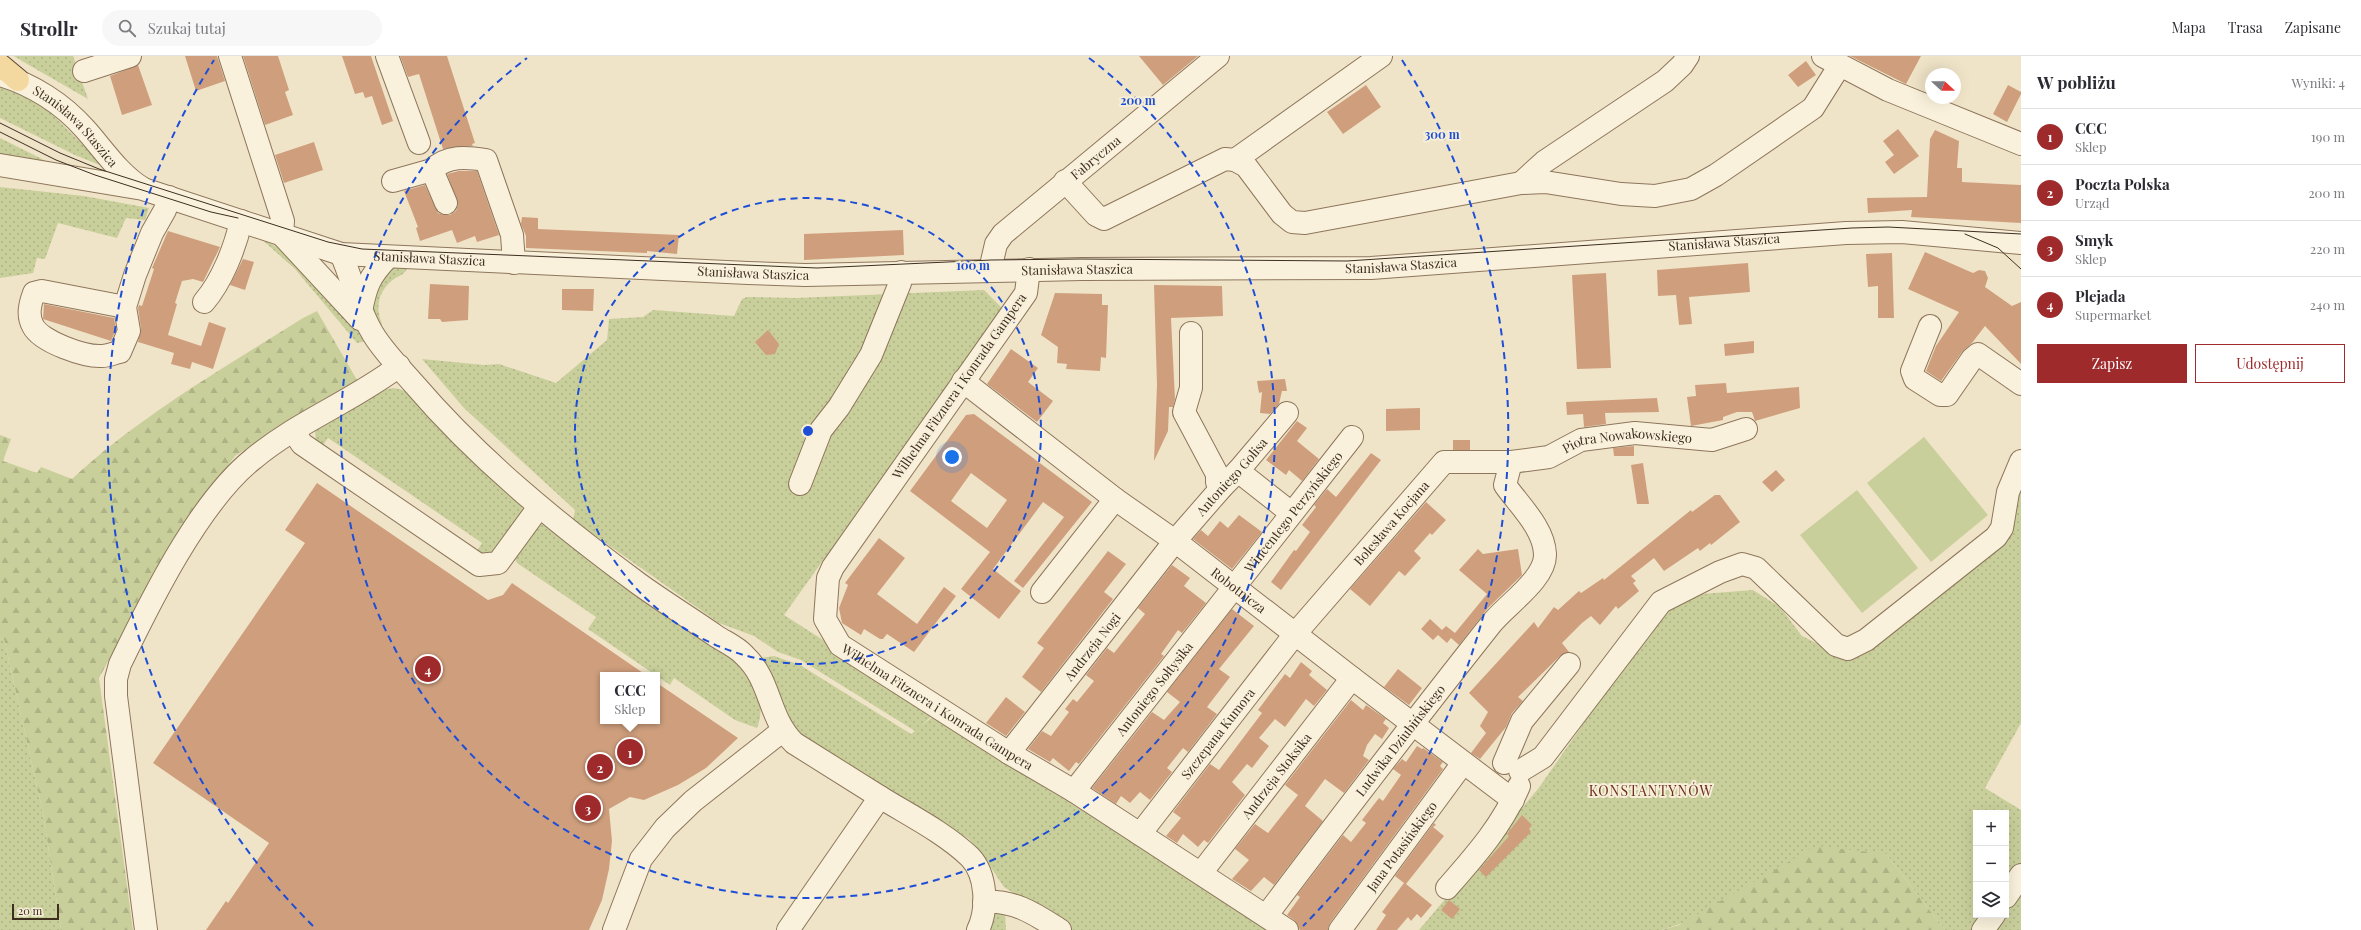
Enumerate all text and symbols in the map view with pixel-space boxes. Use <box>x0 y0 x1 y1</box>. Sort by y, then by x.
search box <box>102 10 382 46</box>
text: Strollr <box>20 15 78 41</box>
icon: search <box>116 17 138 39</box>
text: Szukaj tutaj <box>148 18 226 38</box>
text: Mapa <box>2171 18 2206 37</box>
text: Trasa <box>2228 18 2263 37</box>
text: Zapisane <box>2285 18 2341 37</box>
north arrow <box>1925 68 1961 104</box>
text: W pobliżu <box>2037 71 2116 93</box>
text: Wyniki: 4 <box>2292 74 2345 91</box>
street label: Stanisława Staszica <box>30 81 122 171</box>
text: 200 m <box>1120 92 1156 108</box>
text: CCC <box>2075 118 2107 138</box>
text: 300 m <box>1425 126 1460 142</box>
text: 1 <box>2048 128 2052 145</box>
text: 190 m <box>2311 128 2345 145</box>
street label: Fabryczna <box>1067 131 1124 183</box>
text: Sklep <box>2075 138 2107 155</box>
text: Poczta Polska <box>2075 174 2170 194</box>
text: 2 <box>2047 184 2053 201</box>
text: 200 m <box>2308 184 2345 201</box>
text: Urząd <box>2075 194 2110 211</box>
street label: Stanisława Staszica <box>1668 229 1781 254</box>
text: Smyk <box>2075 230 2113 250</box>
text: 3 <box>2047 240 2053 257</box>
text: 220 m <box>2310 240 2345 257</box>
street label: Stanisława Staszica <box>373 247 486 269</box>
text: Sklep <box>2075 250 2107 267</box>
street label: Stanisława Staszica <box>1345 253 1458 276</box>
text: 100 m <box>956 257 990 273</box>
street label: Stanisława Staszica <box>1021 260 1134 278</box>
street label: Stanisława Staszica <box>697 262 810 283</box>
text: Plejada <box>2075 286 2126 306</box>
street label: Wilhelma Fitznera i Konrada Gampera <box>887 289 1030 483</box>
text: 4 <box>2047 296 2053 313</box>
text: 240 m <box>2310 296 2345 313</box>
text: Supermarket <box>2075 306 2151 323</box>
button: Zapisz <box>2037 344 2187 383</box>
button: Udostępnij <box>2195 344 2345 383</box>
centre of rings <box>801 424 815 438</box>
street label: Piotra Nowakowskiego <box>1559 424 1693 457</box>
street label: Antoniego Golisa <box>1191 433 1271 520</box>
your location <box>942 447 962 467</box>
street label: Wincentego Perzyńskiego <box>1239 447 1346 576</box>
street label: Bolesława Kocjana <box>1349 476 1433 569</box>
street label: Robotnicza <box>1208 563 1270 617</box>
street label: Andrzeja Nogi <box>1059 609 1124 685</box>
street label: Antoniego Sołtysika <box>1111 638 1196 740</box>
street label: Wilhelma Fitznera i Konrada Gampera <box>838 639 1037 774</box>
pin: 4 <box>415 654 441 684</box>
popup <box>600 672 660 724</box>
text: CCC <box>614 680 646 700</box>
street label: Ludwika Dziubińskiego <box>1351 681 1448 799</box>
street label: Szczepana Kumora <box>1177 684 1258 782</box>
text: Sklep <box>614 700 646 717</box>
street label: Andrzeja Stoksika <box>1237 729 1315 823</box>
pin: 1 <box>617 737 643 767</box>
pin: 2 <box>587 752 613 782</box>
district label: KONSTANTYNÓW <box>1589 781 1713 800</box>
pin: 3 <box>575 793 601 823</box>
street label: Jana Potasińskiego <box>1362 797 1440 895</box>
map controls <box>1973 810 2009 918</box>
button: + <box>1973 810 2009 846</box>
button: − <box>1973 846 2009 882</box>
button: layers <box>1973 882 2009 918</box>
scale bar <box>12 902 59 921</box>
text: 20 m <box>18 903 42 918</box>

